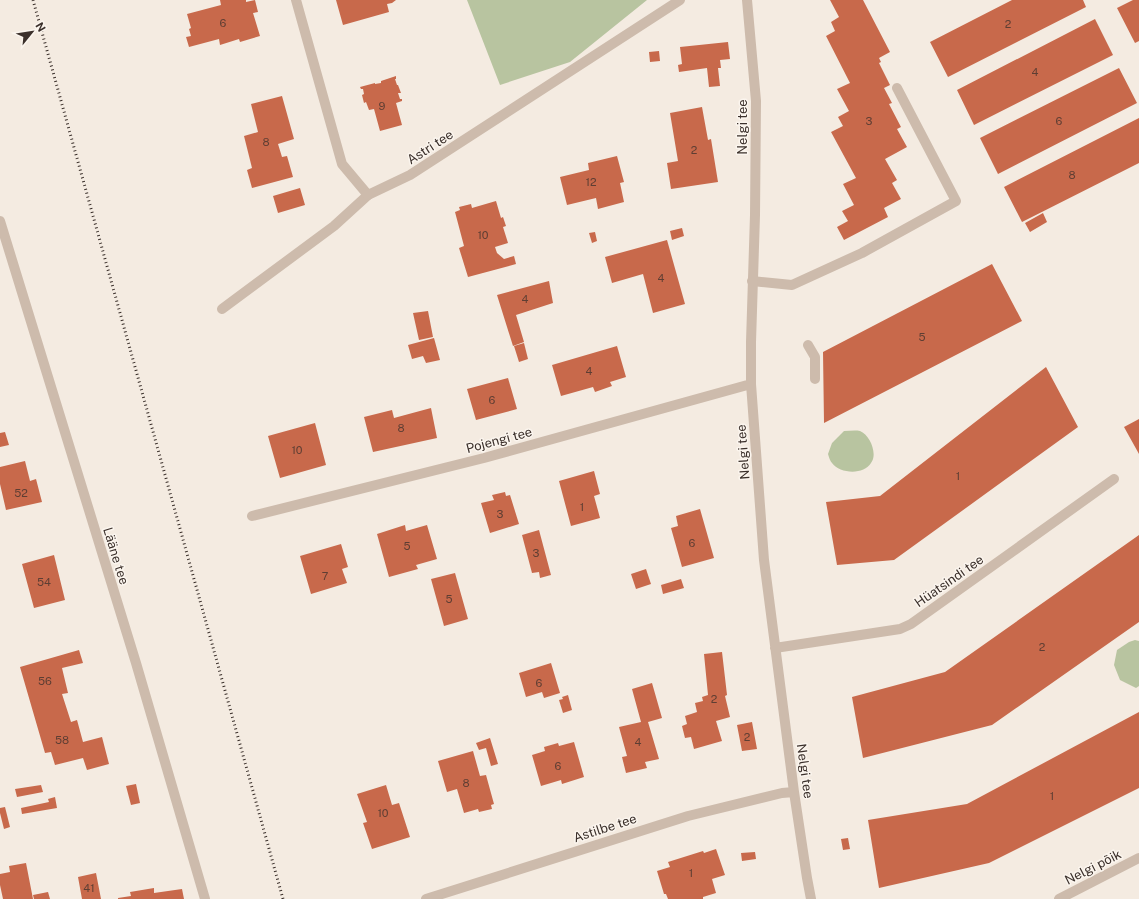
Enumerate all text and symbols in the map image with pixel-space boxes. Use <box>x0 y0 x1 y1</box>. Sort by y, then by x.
north arrow <box>12 12 52 52</box>
house number: 6 <box>220 17 227 29</box>
house number: 2 <box>1005 18 1012 30</box>
text: N <box>33 20 48 34</box>
house number: 4 <box>1032 66 1039 78</box>
street label: Nelgi tee <box>735 99 750 155</box>
house number: 9 <box>379 100 386 112</box>
house number: 3 <box>866 115 873 127</box>
house number: 6 <box>1056 115 1063 127</box>
street label: Astri tee <box>404 127 456 167</box>
house number: 8 <box>262 136 270 148</box>
house number: 2 <box>691 144 698 156</box>
house number: 8 <box>1068 169 1076 181</box>
house number: 12 <box>585 176 597 188</box>
house number: 10 <box>477 229 489 241</box>
house number: 4 <box>658 272 665 284</box>
house number: 4 <box>522 293 529 305</box>
house number: 5 <box>918 331 926 343</box>
house number: 4 <box>586 365 593 377</box>
house number: 6 <box>489 394 496 406</box>
house number: 8 <box>397 422 405 434</box>
street label: Pojengi tee <box>464 424 534 456</box>
street label: Nelgi tee <box>734 424 752 480</box>
house number: 10 <box>291 444 303 456</box>
house number: 1 <box>956 470 960 482</box>
house number: 52 <box>14 487 28 499</box>
house number: 1 <box>580 501 584 513</box>
house number: 3 <box>497 508 504 520</box>
street label: Lääne tee <box>100 525 132 587</box>
house number: 6 <box>689 537 696 549</box>
house number: 5 <box>403 540 411 552</box>
house number: 3 <box>533 547 540 559</box>
street label: Hüatsindi tee <box>912 552 986 610</box>
house number: 7 <box>322 570 329 582</box>
house number: 54 <box>37 576 51 588</box>
house number: 5 <box>445 593 453 605</box>
house number: 2 <box>1039 641 1046 653</box>
house number: 56 <box>38 675 52 687</box>
house number: 6 <box>536 677 543 689</box>
house number: 2 <box>711 693 718 705</box>
house number: 2 <box>744 731 751 743</box>
house number: 58 <box>55 734 69 746</box>
house number: 4 <box>635 736 642 748</box>
street label: Nelgi tee <box>794 743 816 799</box>
house number: 6 <box>555 760 562 772</box>
house number: 8 <box>462 777 470 789</box>
house number: 1 <box>1050 790 1054 802</box>
house number: 10 <box>377 807 389 819</box>
street label: Astilbe tee <box>572 811 638 845</box>
street label: Nelgi põik <box>1062 846 1124 888</box>
house number: 1 <box>689 867 693 879</box>
house number: 41 <box>83 882 95 894</box>

